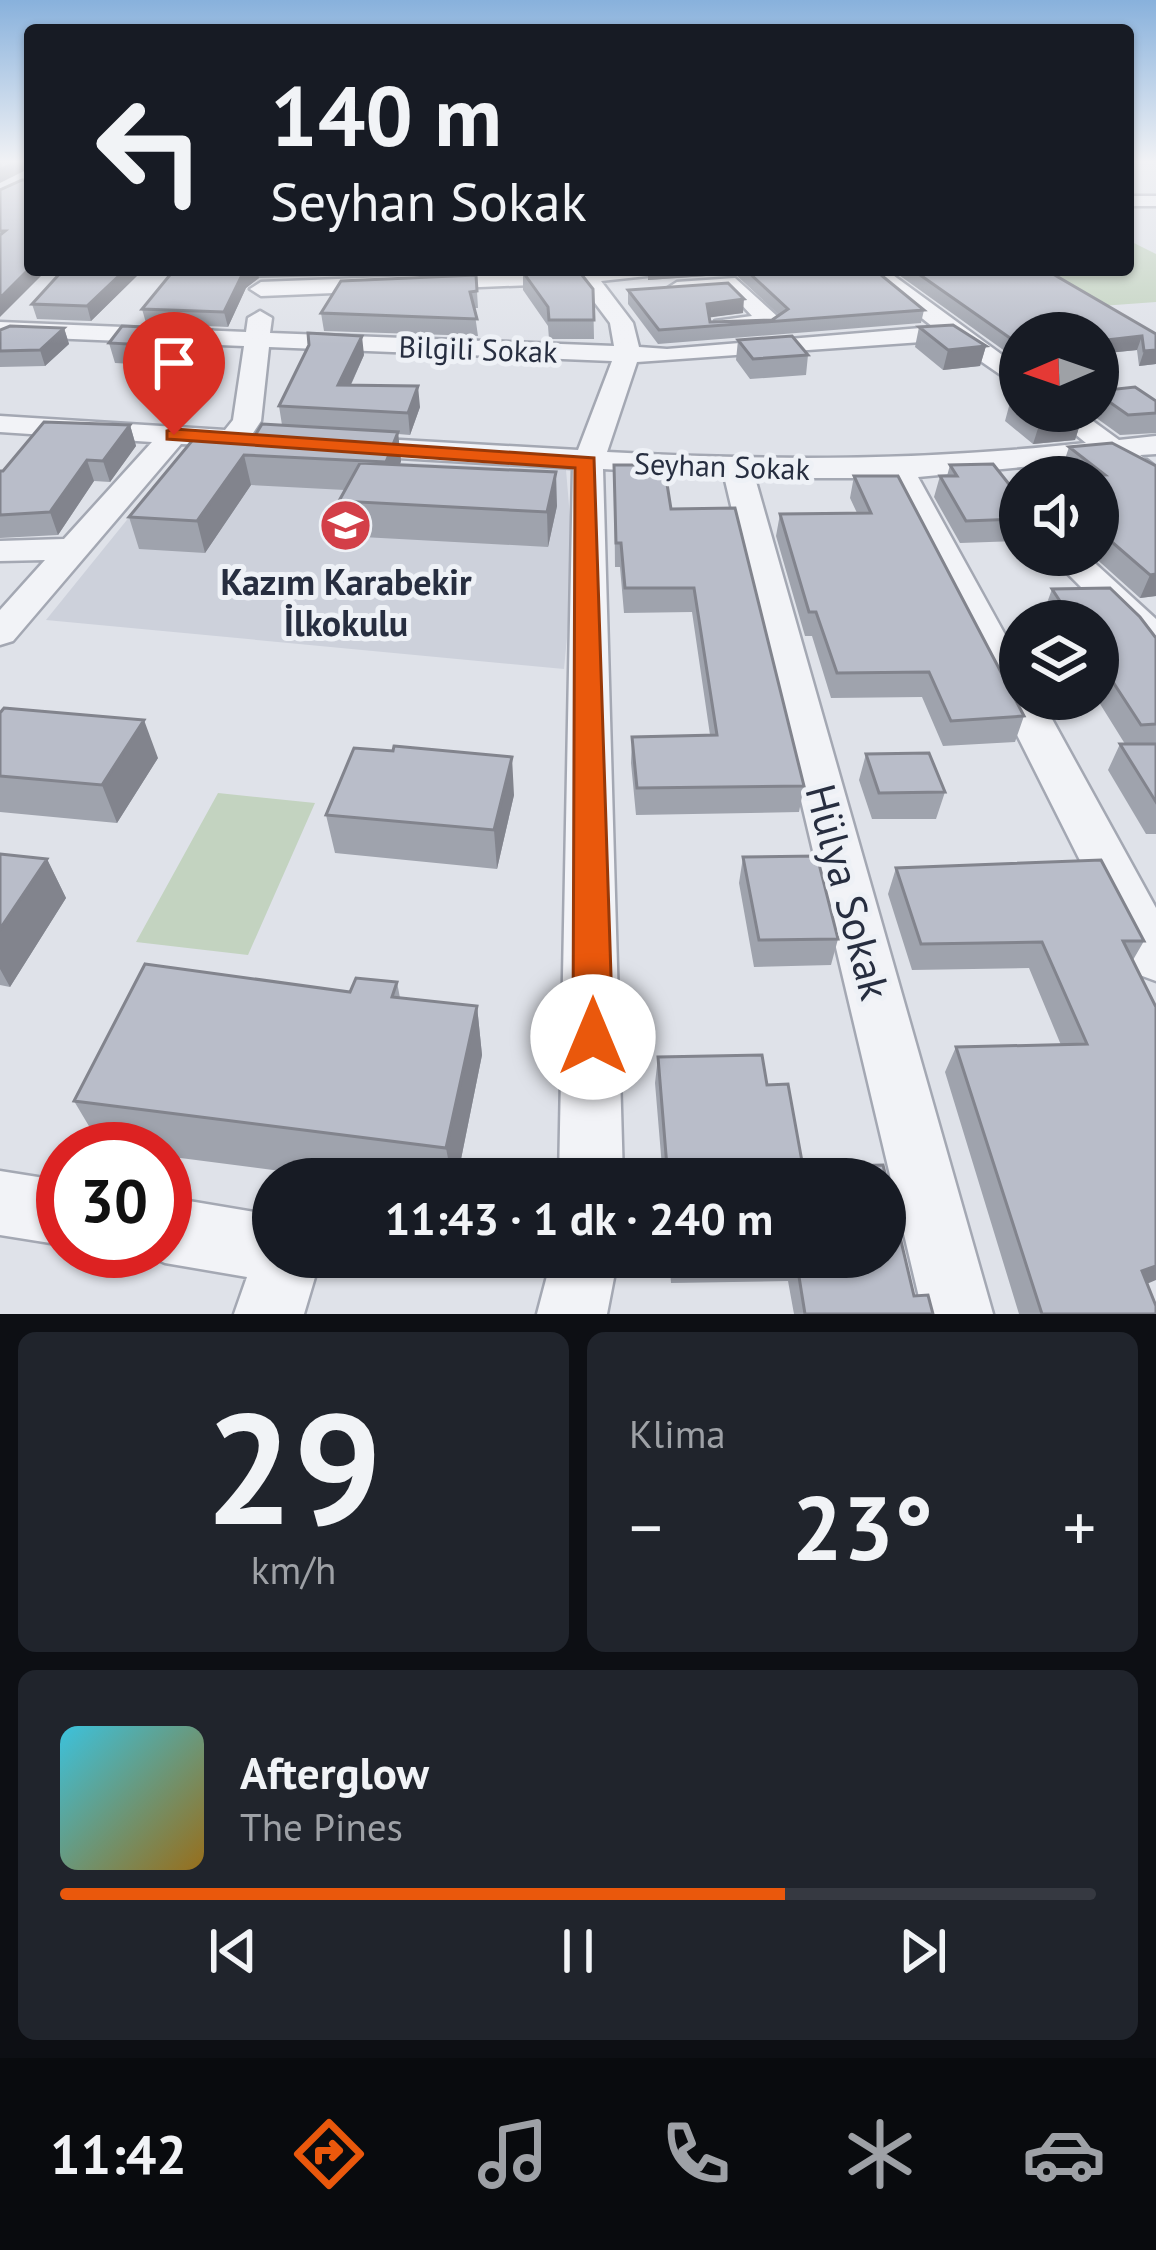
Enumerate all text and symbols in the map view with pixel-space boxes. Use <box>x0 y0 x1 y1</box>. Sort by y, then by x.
text: 140 m <box>270 60 502 169</box>
icon: left <box>72 72 228 228</box>
text: Seyhan Sokak <box>270 166 587 236</box>
pin <box>123 312 225 435</box>
north arrow <box>999 312 1119 432</box>
map controls <box>999 312 1119 720</box>
street label: Bilgili Sokak <box>398 326 559 371</box>
icon: arrive <box>141 330 207 396</box>
street label: Seyhan Sokak <box>634 443 811 488</box>
button: sound <box>999 456 1119 576</box>
school or university icon: Kazım Karabekir İlkokulu <box>318 498 374 554</box>
place label: Kazım Karabekir İlkokulu <box>220 558 472 646</box>
button: layers <box>999 600 1119 720</box>
street label: Hülya Sokak <box>793 778 904 1006</box>
position arrow <box>530 974 656 1100</box>
speed limit sign: 30 <box>36 1122 192 1278</box>
text: 11:43 · 1 dk · 240 m <box>385 1189 773 1247</box>
text: 29 <box>205 1365 382 1567</box>
text: Klima <box>629 1408 726 1459</box>
text: 23° <box>792 1468 933 1585</box>
text: − <box>629 1484 662 1569</box>
text: + <box>1063 1484 1096 1569</box>
text: km/h <box>251 1544 336 1595</box>
text: Afterglow <box>240 1743 429 1801</box>
text: The Pines <box>240 1801 403 1852</box>
icon: previous <box>200 1918 266 1984</box>
icon: pause <box>545 1918 611 1984</box>
icon: next <box>890 1918 956 1984</box>
icon: directions <box>287 2112 371 2196</box>
icon: music <box>471 2112 555 2196</box>
icon: phone <box>654 2112 738 2196</box>
icon: climate <box>838 2112 922 2196</box>
icon: car <box>1022 2112 1106 2196</box>
text: 11:42 <box>50 2119 187 2189</box>

